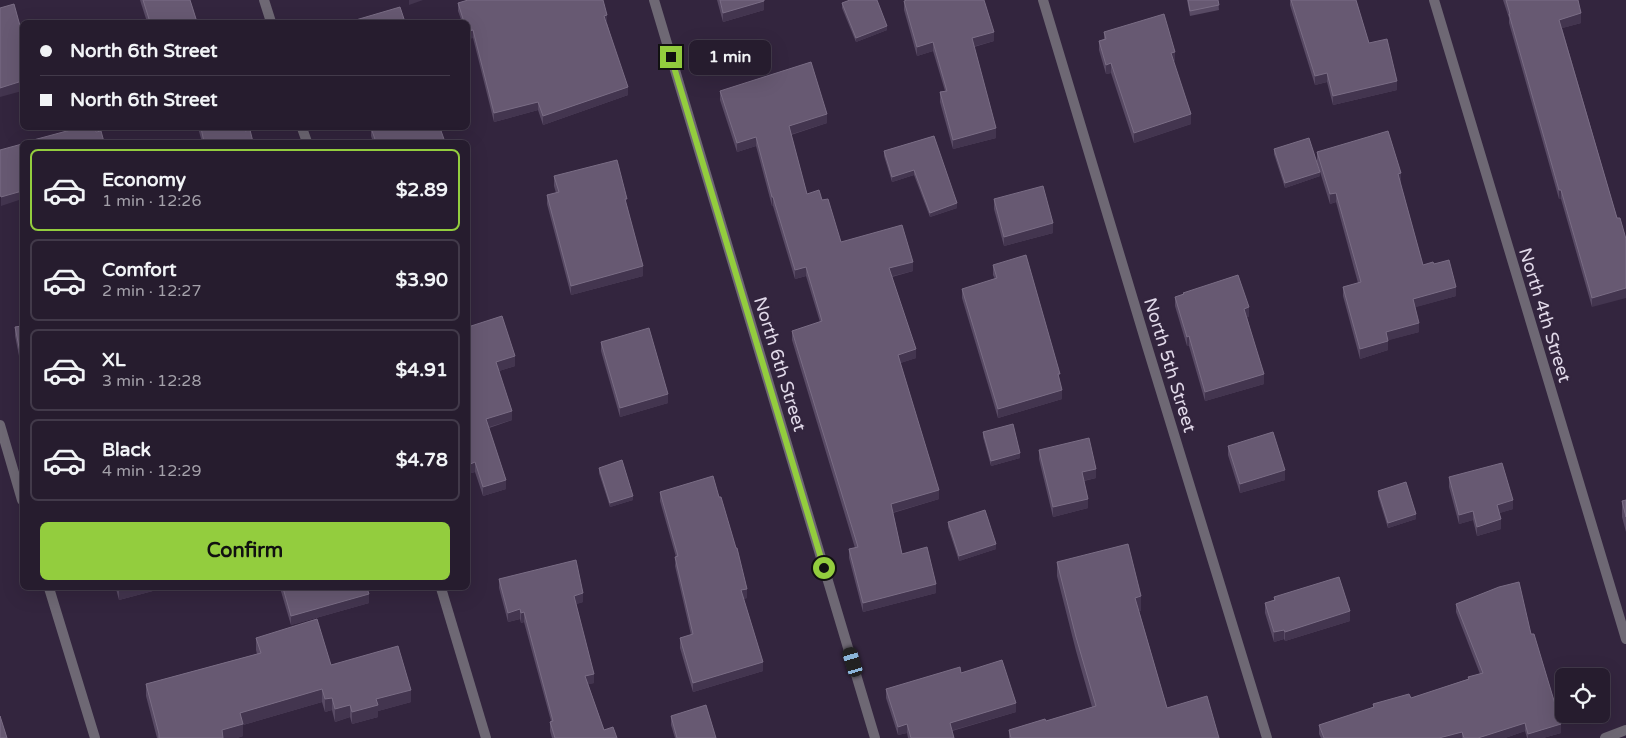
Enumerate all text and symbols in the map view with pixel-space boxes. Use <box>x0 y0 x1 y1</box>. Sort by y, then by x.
text: North 6th Street <box>70 40 218 62</box>
callout: 1 min <box>688 40 771 74</box>
route end <box>660 46 682 68</box>
text: 1 min <box>709 47 751 67</box>
text: North 6th Street <box>70 89 218 111</box>
icon: car <box>42 168 87 213</box>
text: Economy <box>102 169 186 191</box>
text: $2.89 <box>396 179 448 201</box>
text: 1 min · 12:26 <box>102 191 201 211</box>
street label: North 4th Street <box>1514 245 1576 385</box>
icon: car <box>42 258 87 303</box>
text: Comfort <box>102 259 176 281</box>
text: $3.90 <box>396 269 448 291</box>
text: 2 min · 12:27 <box>102 281 201 301</box>
street label: North 6th Street <box>749 294 811 434</box>
street label: North 5th Street <box>1139 295 1201 435</box>
icon: car <box>42 348 87 393</box>
text: XL <box>102 349 126 371</box>
text: $4.91 <box>396 359 448 381</box>
text: 3 min · 12:28 <box>102 371 201 391</box>
icon: car <box>42 438 87 483</box>
text: Black <box>102 439 151 461</box>
text: $4.78 <box>396 449 448 471</box>
text: 4 min · 12:29 <box>102 461 201 481</box>
button: Confirm <box>40 522 450 580</box>
route start <box>813 557 835 579</box>
car <box>841 645 864 679</box>
map controls <box>1555 668 1610 723</box>
button: locate <box>1555 668 1610 723</box>

